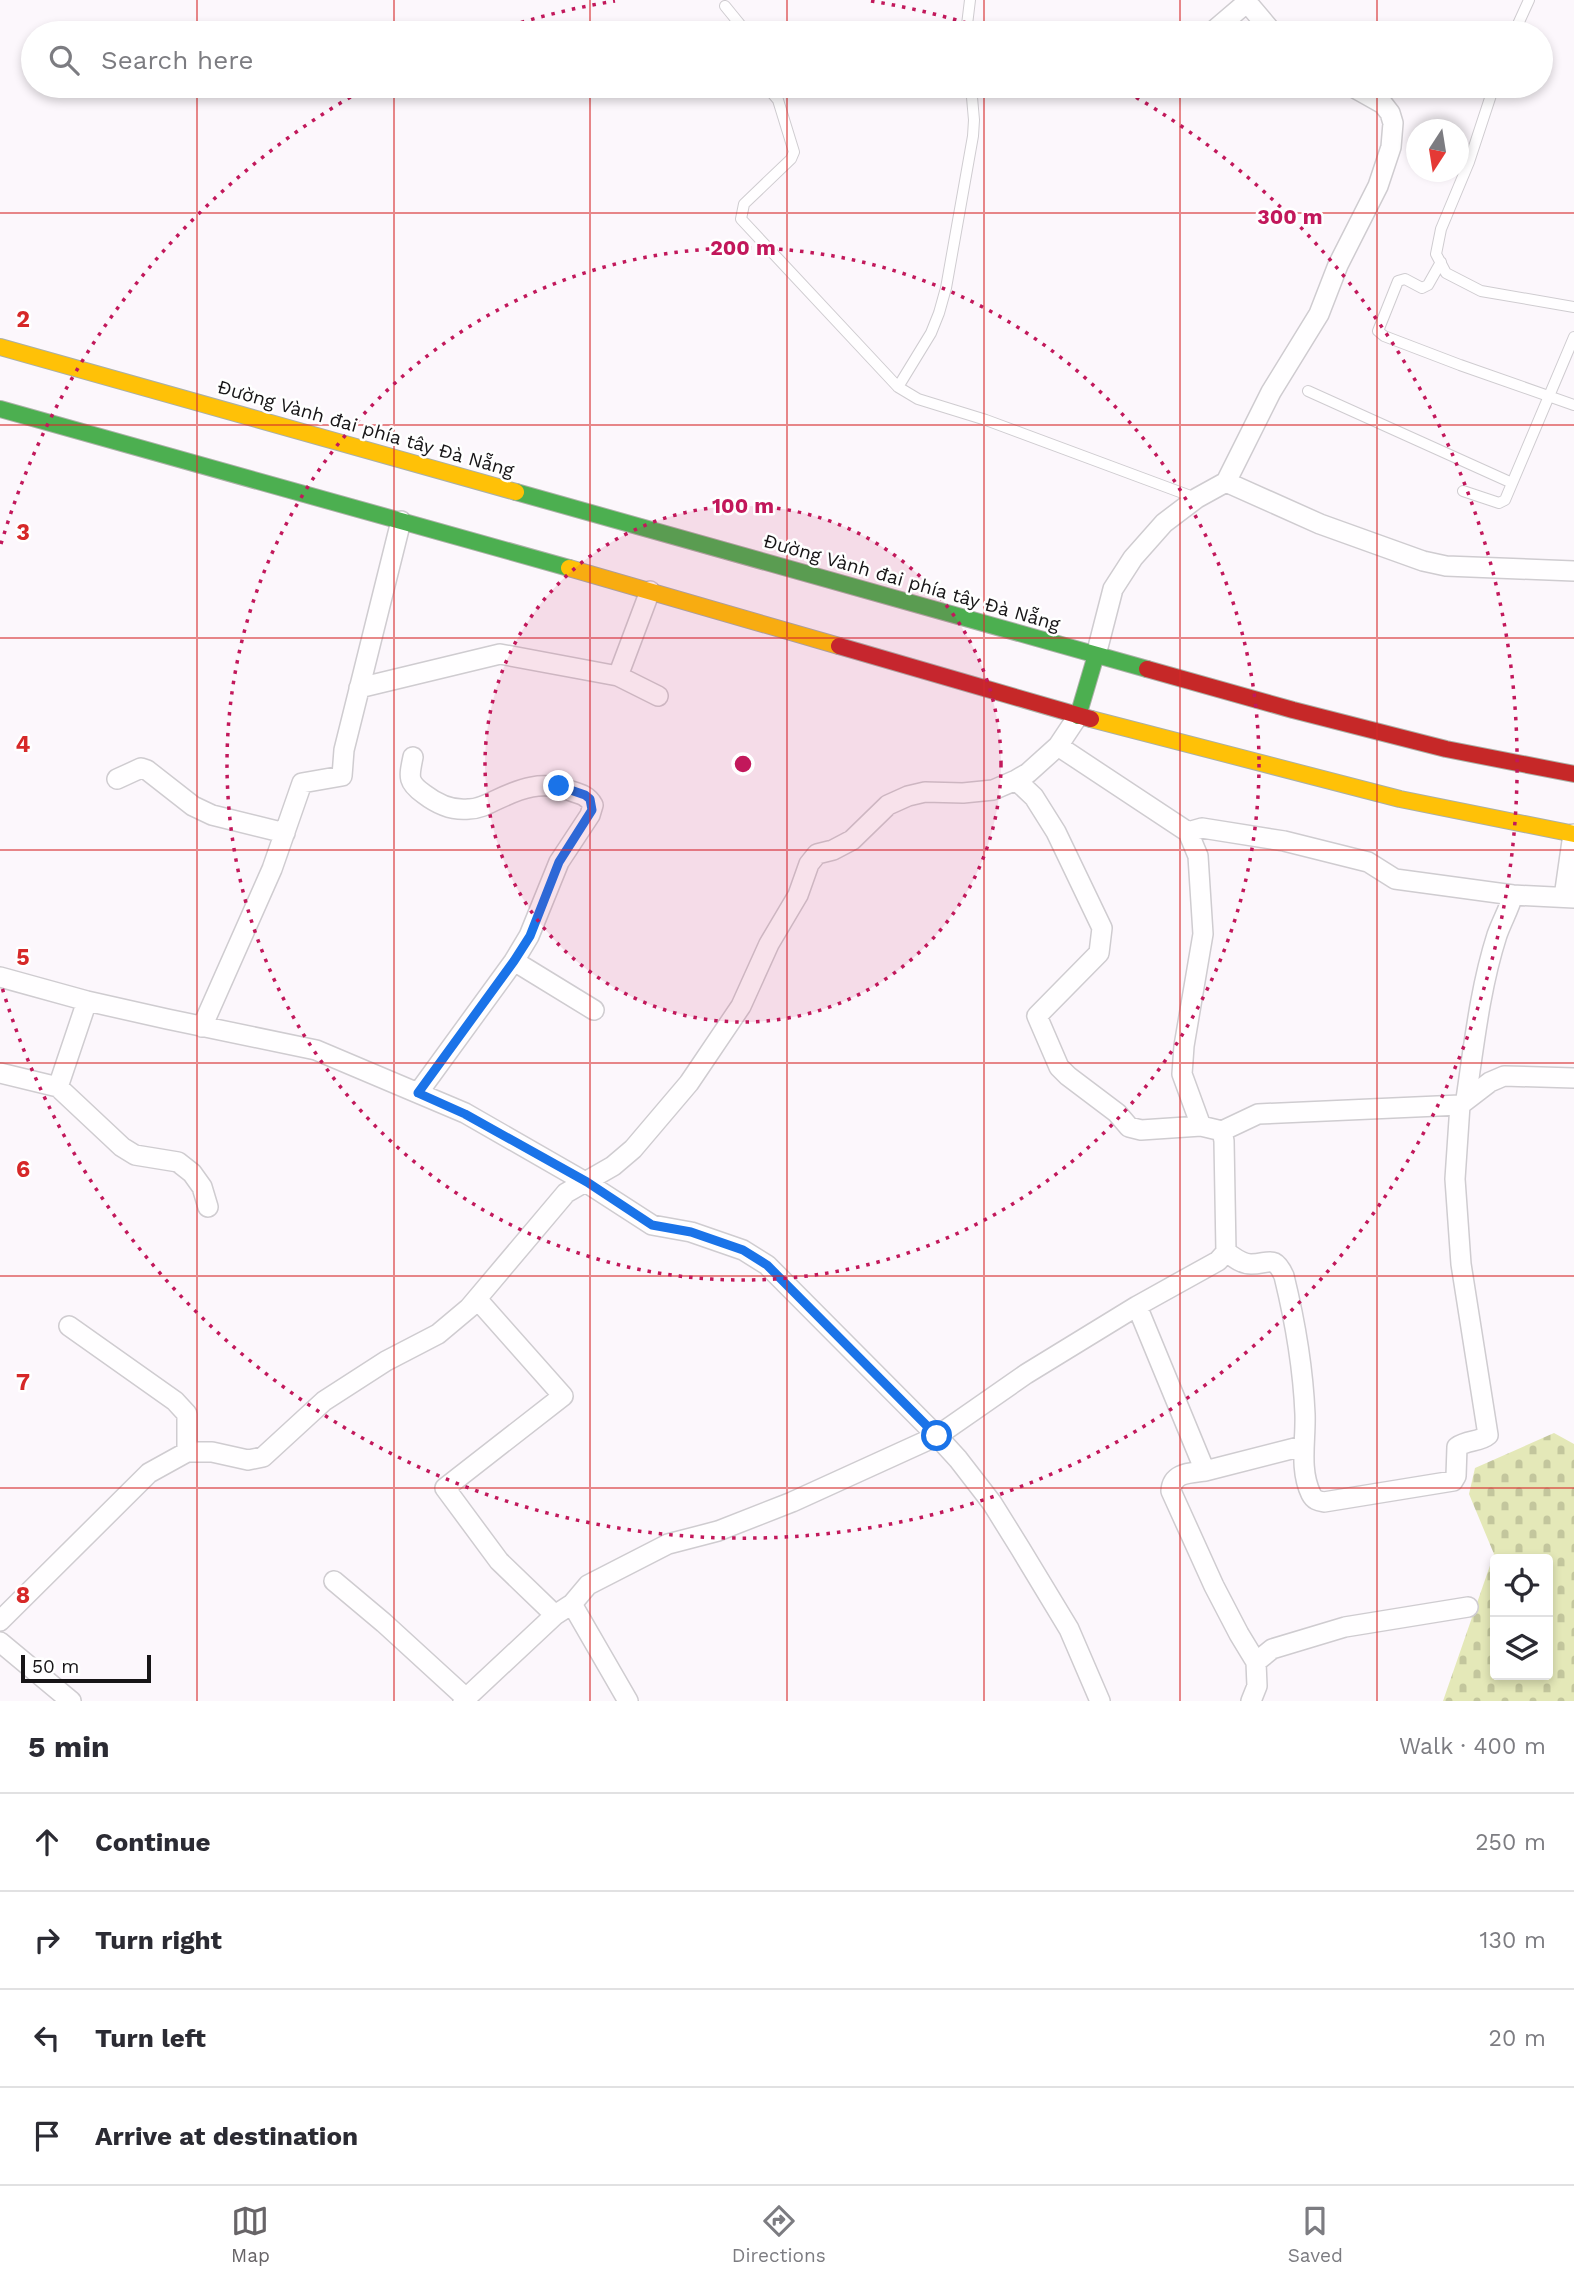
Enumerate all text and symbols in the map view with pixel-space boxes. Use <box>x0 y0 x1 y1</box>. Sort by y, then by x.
search box <box>21 21 1553 98</box>
icon: search <box>45 41 83 79</box>
text: Search here <box>101 45 253 75</box>
north arrow <box>1406 119 1469 182</box>
text: 300 m <box>1257 204 1323 229</box>
text: 200 m <box>710 235 776 260</box>
text: 2 <box>16 306 30 333</box>
street label: Đường Vành đai phía tây Đà Nẵng <box>215 374 518 482</box>
text: 100 m <box>712 493 774 518</box>
text: 3 <box>16 519 30 546</box>
street label: Đường Vành đai phía tây Đà Nẵng <box>761 528 1064 636</box>
text: 4 <box>16 731 31 758</box>
centre of rings <box>731 752 755 776</box>
route end <box>543 770 574 801</box>
text: 5 <box>16 944 30 971</box>
text: 6 <box>16 1156 30 1183</box>
text: 7 <box>16 1369 30 1396</box>
route start <box>921 1420 952 1451</box>
map controls <box>1490 1554 1553 1680</box>
button: locate <box>1490 1554 1553 1617</box>
text: 8 <box>16 1582 30 1609</box>
button: layers <box>1490 1617 1553 1680</box>
scale bar <box>21 1652 150 1684</box>
text: 50 m <box>32 1655 79 1678</box>
text: 5 min <box>28 1729 110 1764</box>
text: Walk · 400 m <box>1399 1733 1546 1760</box>
icon: ahead <box>28 1823 66 1861</box>
text: Continue <box>95 1827 211 1857</box>
text: 250 m <box>1475 1829 1546 1856</box>
icon: right <box>28 1921 66 1959</box>
text: Turn right <box>95 1925 222 1955</box>
text: 130 m <box>1480 1927 1546 1954</box>
icon: left <box>28 2019 66 2057</box>
text: Turn left <box>95 2023 206 2053</box>
text: 20 m <box>1489 2025 1546 2052</box>
icon: arrive <box>28 2117 66 2155</box>
text: Arrive at destination <box>95 2121 358 2151</box>
tab: Map <box>231 2202 270 2267</box>
tab: Directions <box>732 2202 826 2267</box>
tab: Saved <box>1288 2202 1343 2267</box>

